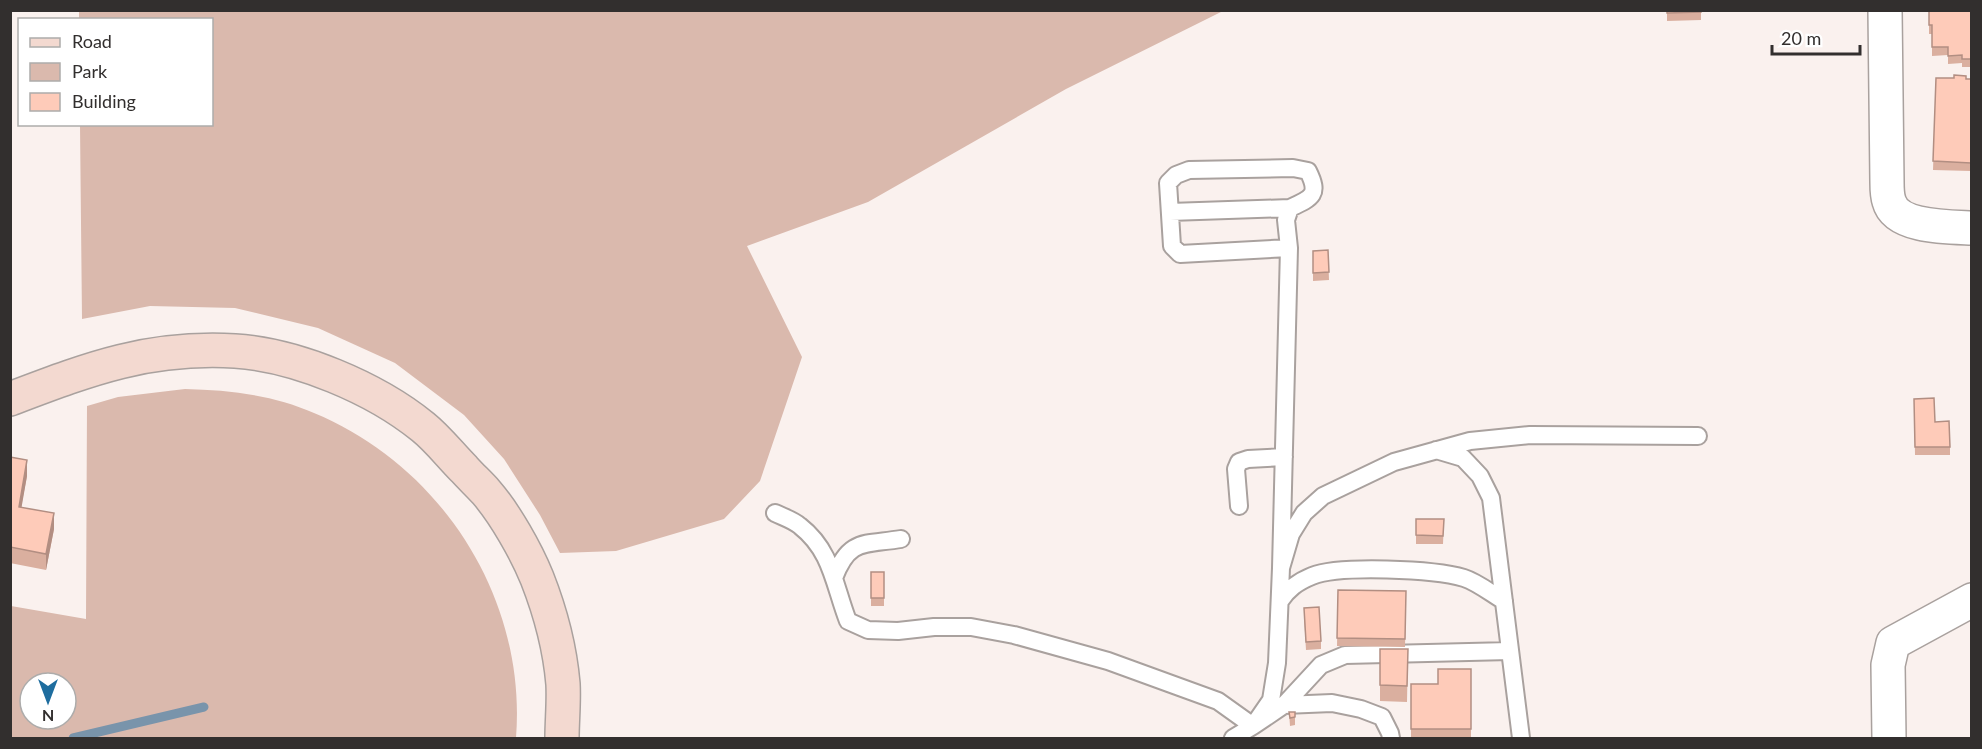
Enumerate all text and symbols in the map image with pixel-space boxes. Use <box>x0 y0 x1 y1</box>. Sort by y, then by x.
legend <box>18 18 213 126</box>
scale bar <box>1772 18 1860 56</box>
text: 20 m <box>1781 27 1821 49</box>
text: Road <box>72 30 112 52</box>
text: Park <box>72 60 108 82</box>
text: Building <box>72 90 136 112</box>
north arrow <box>18 671 78 731</box>
text: N <box>42 707 54 726</box>

